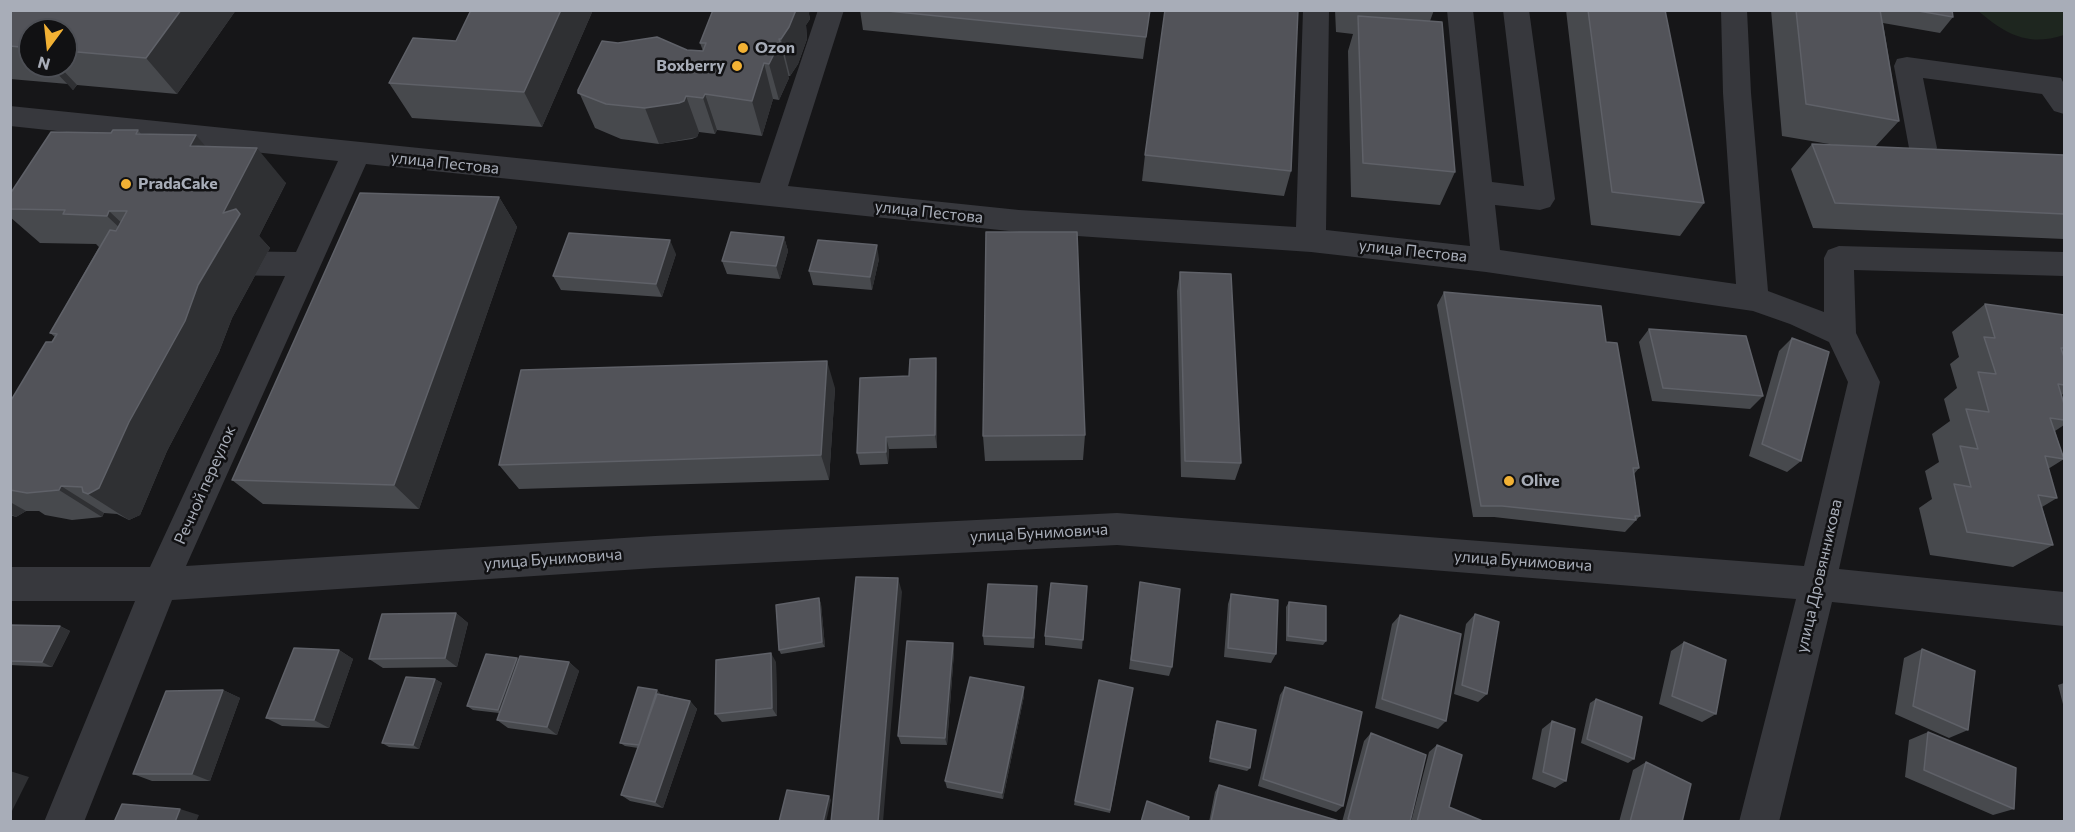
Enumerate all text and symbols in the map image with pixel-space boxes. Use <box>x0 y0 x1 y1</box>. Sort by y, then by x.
north arrow <box>18 18 78 78</box>
place label: Ozon <box>755 38 795 58</box>
marker: Ozon <box>736 41 750 55</box>
text: N <box>35 53 52 75</box>
place label: Boxberry <box>656 56 725 76</box>
marker: Boxberry <box>730 59 744 73</box>
street label: улица Пестова <box>390 148 500 178</box>
place label: PradaCake <box>138 174 218 194</box>
marker: PradaCake <box>119 177 133 191</box>
street label: улица Пестова <box>874 197 984 227</box>
street label: улица Пестова <box>1358 236 1468 266</box>
street label: Речной переулок <box>170 423 240 547</box>
place label: Olive <box>1521 471 1560 491</box>
marker: Olive <box>1502 474 1516 488</box>
street label: улица Дровянникова <box>1792 497 1846 655</box>
street label: улица Бунимовича <box>969 520 1109 546</box>
street label: улица Бунимовича <box>483 545 623 573</box>
street label: улица Бунимовича <box>1453 547 1593 575</box>

